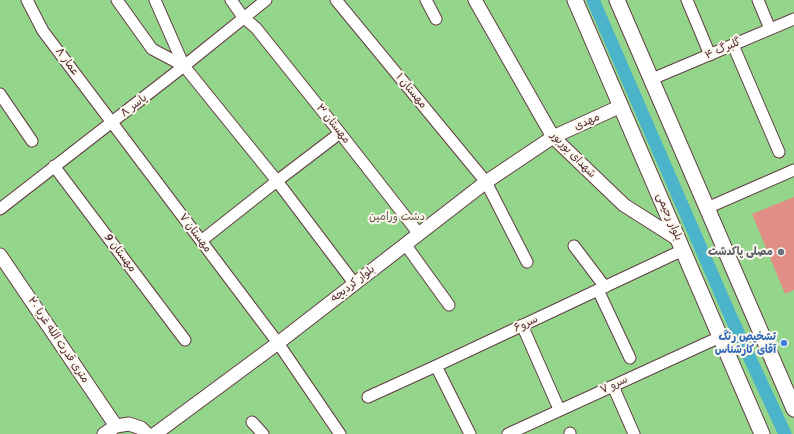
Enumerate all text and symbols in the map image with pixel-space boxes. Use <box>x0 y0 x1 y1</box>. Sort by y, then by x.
street label: گلبرگ ۴ <box>703 36 743 62</box>
street label: عمار ۸ <box>52 45 82 79</box>
street label: مهستان ۱ <box>392 71 430 111</box>
street label: یاسر ۸ <box>118 92 150 120</box>
street label: مهستان ۳ <box>313 102 353 146</box>
street label: مهدی <box>572 111 602 133</box>
street label: شهدای بوربور <box>548 129 598 181</box>
street label: بلوار رحیمی <box>653 191 685 243</box>
park label: دشت ورامین <box>369 210 425 224</box>
street label: مهستان ۷ <box>176 211 214 255</box>
street label: مهستان 9 <box>101 231 139 275</box>
place label: مصلی پاکدشت <box>708 245 773 259</box>
marker: مصلی پاکدشت <box>776 247 786 257</box>
street label: بلوار کردبچه <box>328 263 378 305</box>
street label: ۲۰ متری قدرت الله غربا <box>24 294 92 386</box>
street label: سرو۶ <box>512 313 540 335</box>
place label: تشخیص رنگ آقای کارشناس <box>715 330 776 356</box>
marker: تشخیص رنگ آقای کارشناس <box>779 338 789 348</box>
street label: سرو ۷ <box>598 373 630 397</box>

